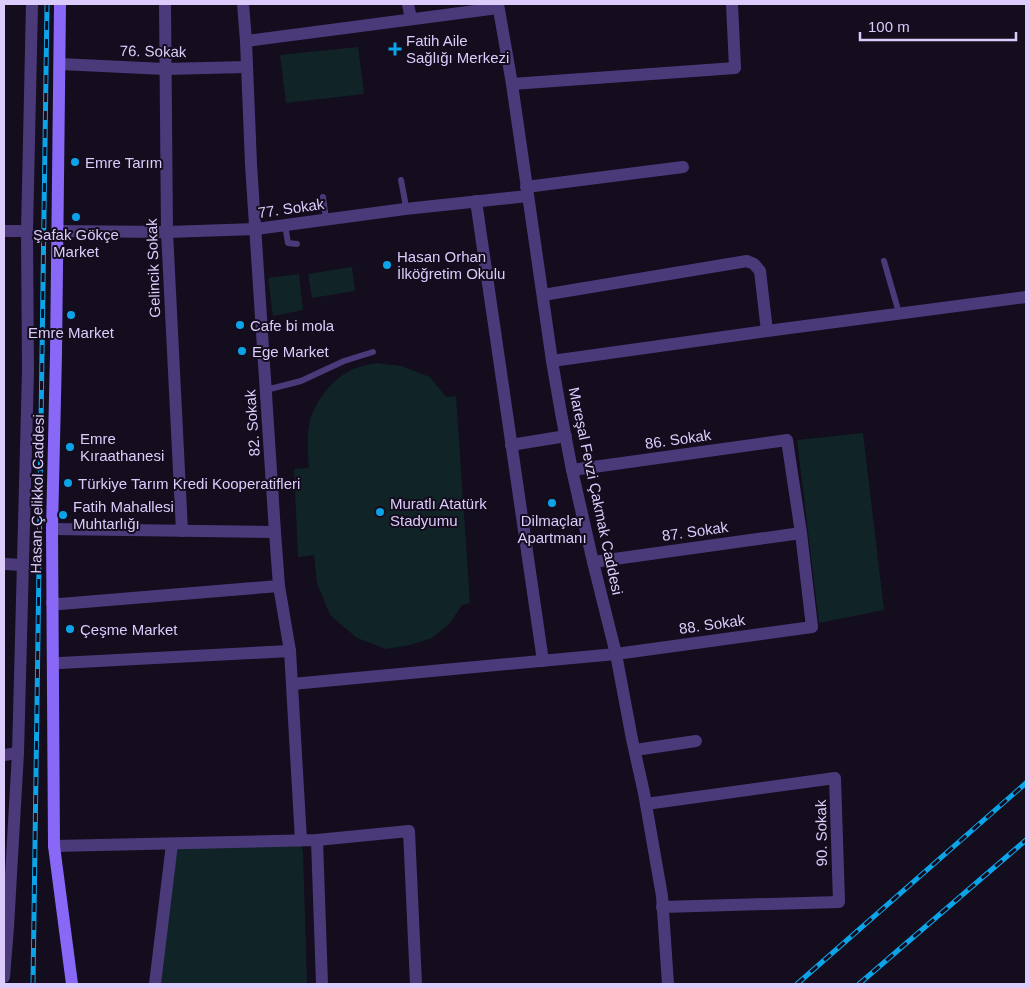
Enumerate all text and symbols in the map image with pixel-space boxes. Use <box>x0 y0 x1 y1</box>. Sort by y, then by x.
scale bar <box>860 10 1016 42</box>
text: 100 m <box>868 18 910 35</box>
place label: Fatih Aile Sağlığı Merkezi <box>406 32 509 66</box>
street label: 76. Sokak <box>119 42 187 60</box>
marker: Fatih Aile Sağlığı Merkezi <box>388 42 402 56</box>
place label: Emre Tarım <box>85 154 162 171</box>
marker: Emre Tarım <box>69 156 81 168</box>
street label: 77. Sokak <box>257 195 326 221</box>
marker: Şafak Gökçe Market <box>70 211 82 223</box>
street label: Gelincik Sokak <box>143 218 163 318</box>
place label: Şafak Gökçe Market <box>33 226 119 260</box>
place label: Hasan Orhan İlköğretim Okulu <box>397 248 505 282</box>
marker: Hasan Orhan İlköğretim Okulu <box>381 259 393 271</box>
marker: Emre Market <box>65 309 77 321</box>
place label: Cafe bi mola <box>250 317 335 334</box>
marker: Cafe bi mola <box>234 319 246 331</box>
place label: Emre Market <box>28 324 115 341</box>
place label: Ege Market <box>252 343 330 360</box>
marker: Ege Market <box>236 345 248 357</box>
street label: Mareşal Fevzi Çakmak Caddesi <box>566 386 626 596</box>
street label: 82. Sokak <box>241 389 263 457</box>
street label: Hasan Çelikkol Caddesi <box>27 414 47 574</box>
street label: 86. Sokak <box>644 426 713 452</box>
place label: Emre Kıraathanesi <box>80 430 164 464</box>
marker: Emre Kıraathanesi <box>64 441 76 453</box>
place label: Türkiye Tarım Kredi Kooperatifleri <box>78 475 300 492</box>
marker: Türkiye Tarım Kredi Kooperatifleri <box>62 477 74 489</box>
place label: Muratlı Atatürk Stadyumu <box>390 495 487 529</box>
marker: Dilmaçlar Apartmanı <box>546 497 558 509</box>
place label: Fatih Mahallesi Muhtarlığı <box>73 498 174 532</box>
marker: Muratlı Atatürk Stadyumu <box>374 506 386 518</box>
marker: Fatih Mahallesi Muhtarlığı <box>57 509 69 521</box>
place label: Dilmaçlar Apartmanı <box>517 512 587 546</box>
street label: 87. Sokak <box>661 518 730 544</box>
street label: 88. Sokak <box>678 611 747 637</box>
place label: Çeşme Market <box>80 621 178 638</box>
marker: Çeşme Market <box>64 623 76 635</box>
street label: 90. Sokak <box>812 799 830 867</box>

